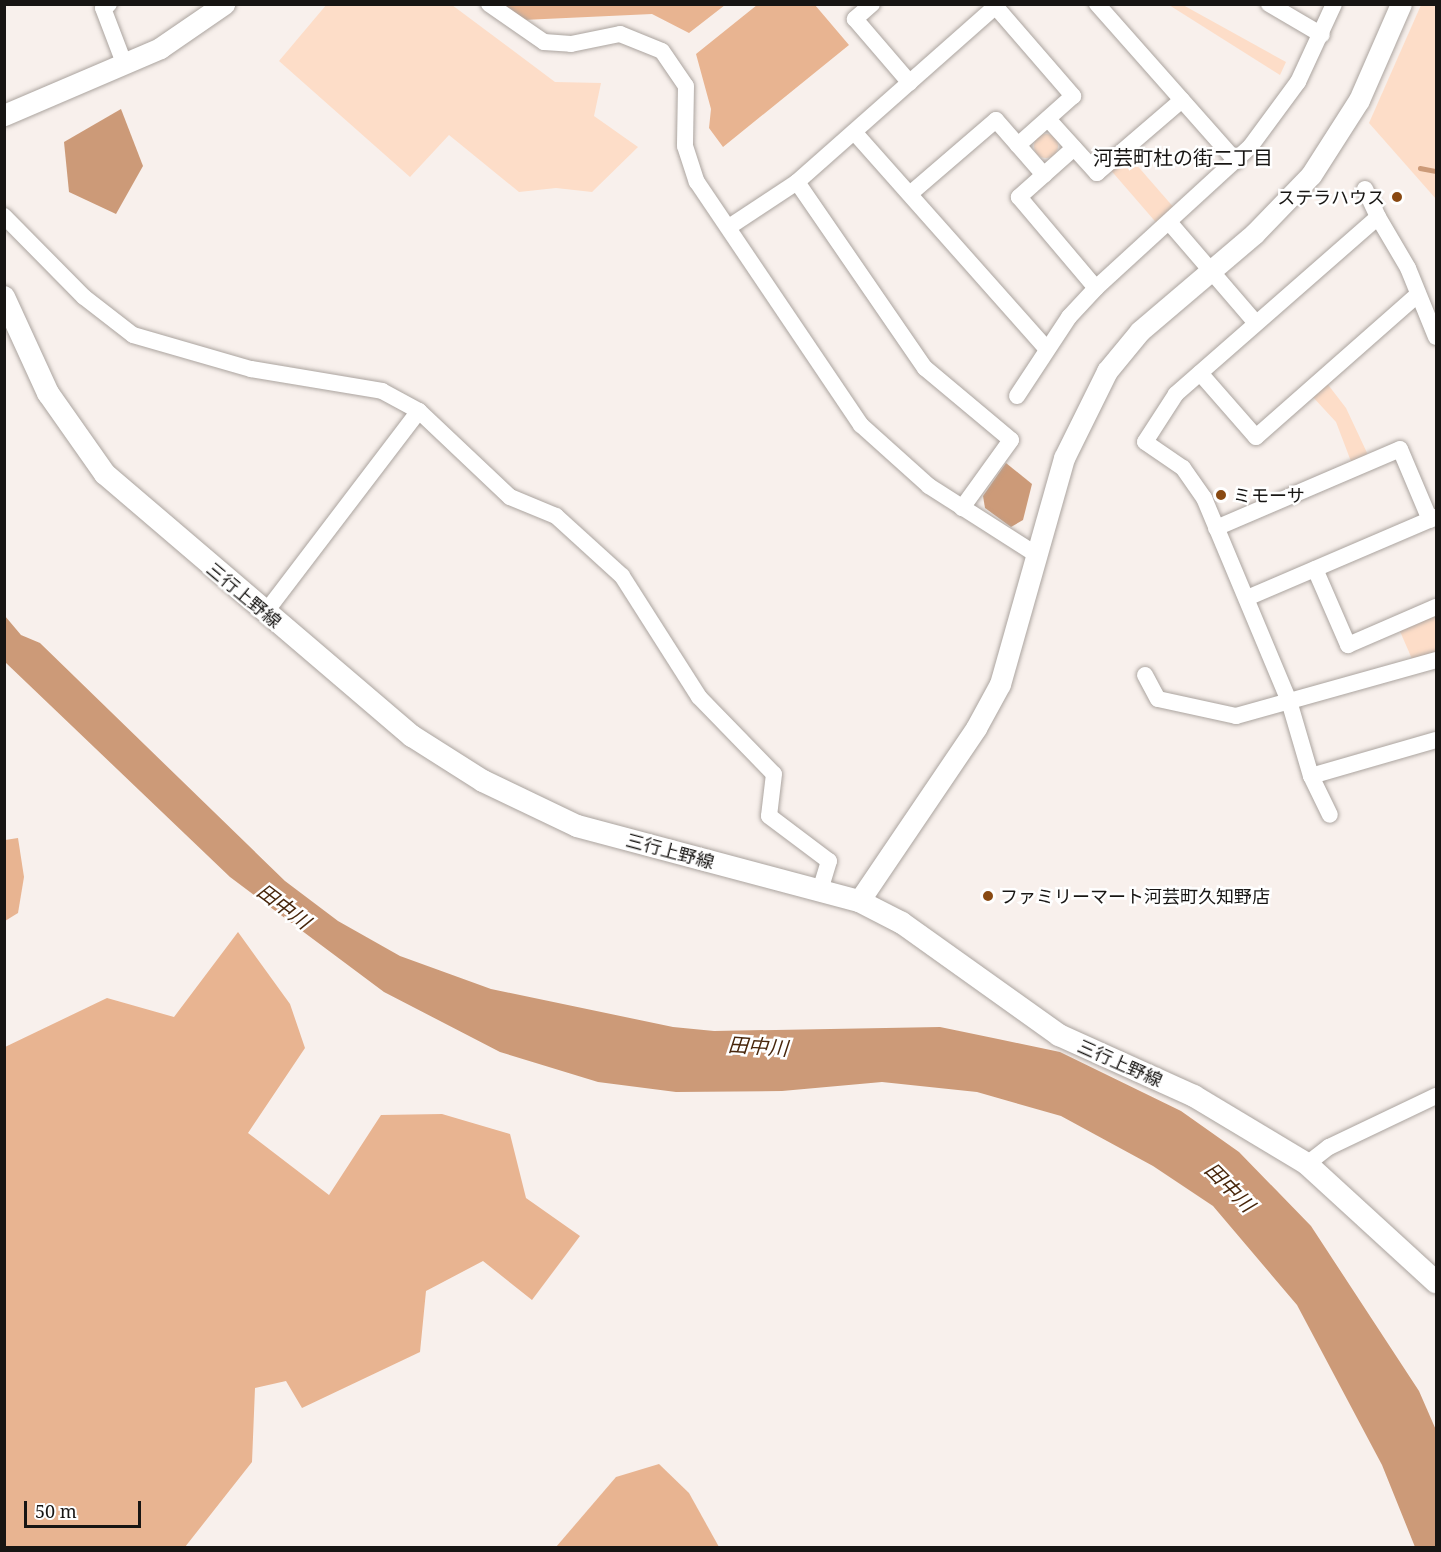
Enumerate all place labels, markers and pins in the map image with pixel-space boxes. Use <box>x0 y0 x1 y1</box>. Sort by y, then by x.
place label: ステラハウス <box>1277 186 1385 208</box>
marker: ステラハウス <box>1390 190 1404 204</box>
place label: ミモーサ <box>1233 484 1305 506</box>
marker: ミモーサ <box>1214 488 1228 502</box>
place label: ファミリーマート河芸町久知野店 <box>1000 885 1270 907</box>
marker: ファミリーマート河芸町久知野店 <box>981 889 995 903</box>

